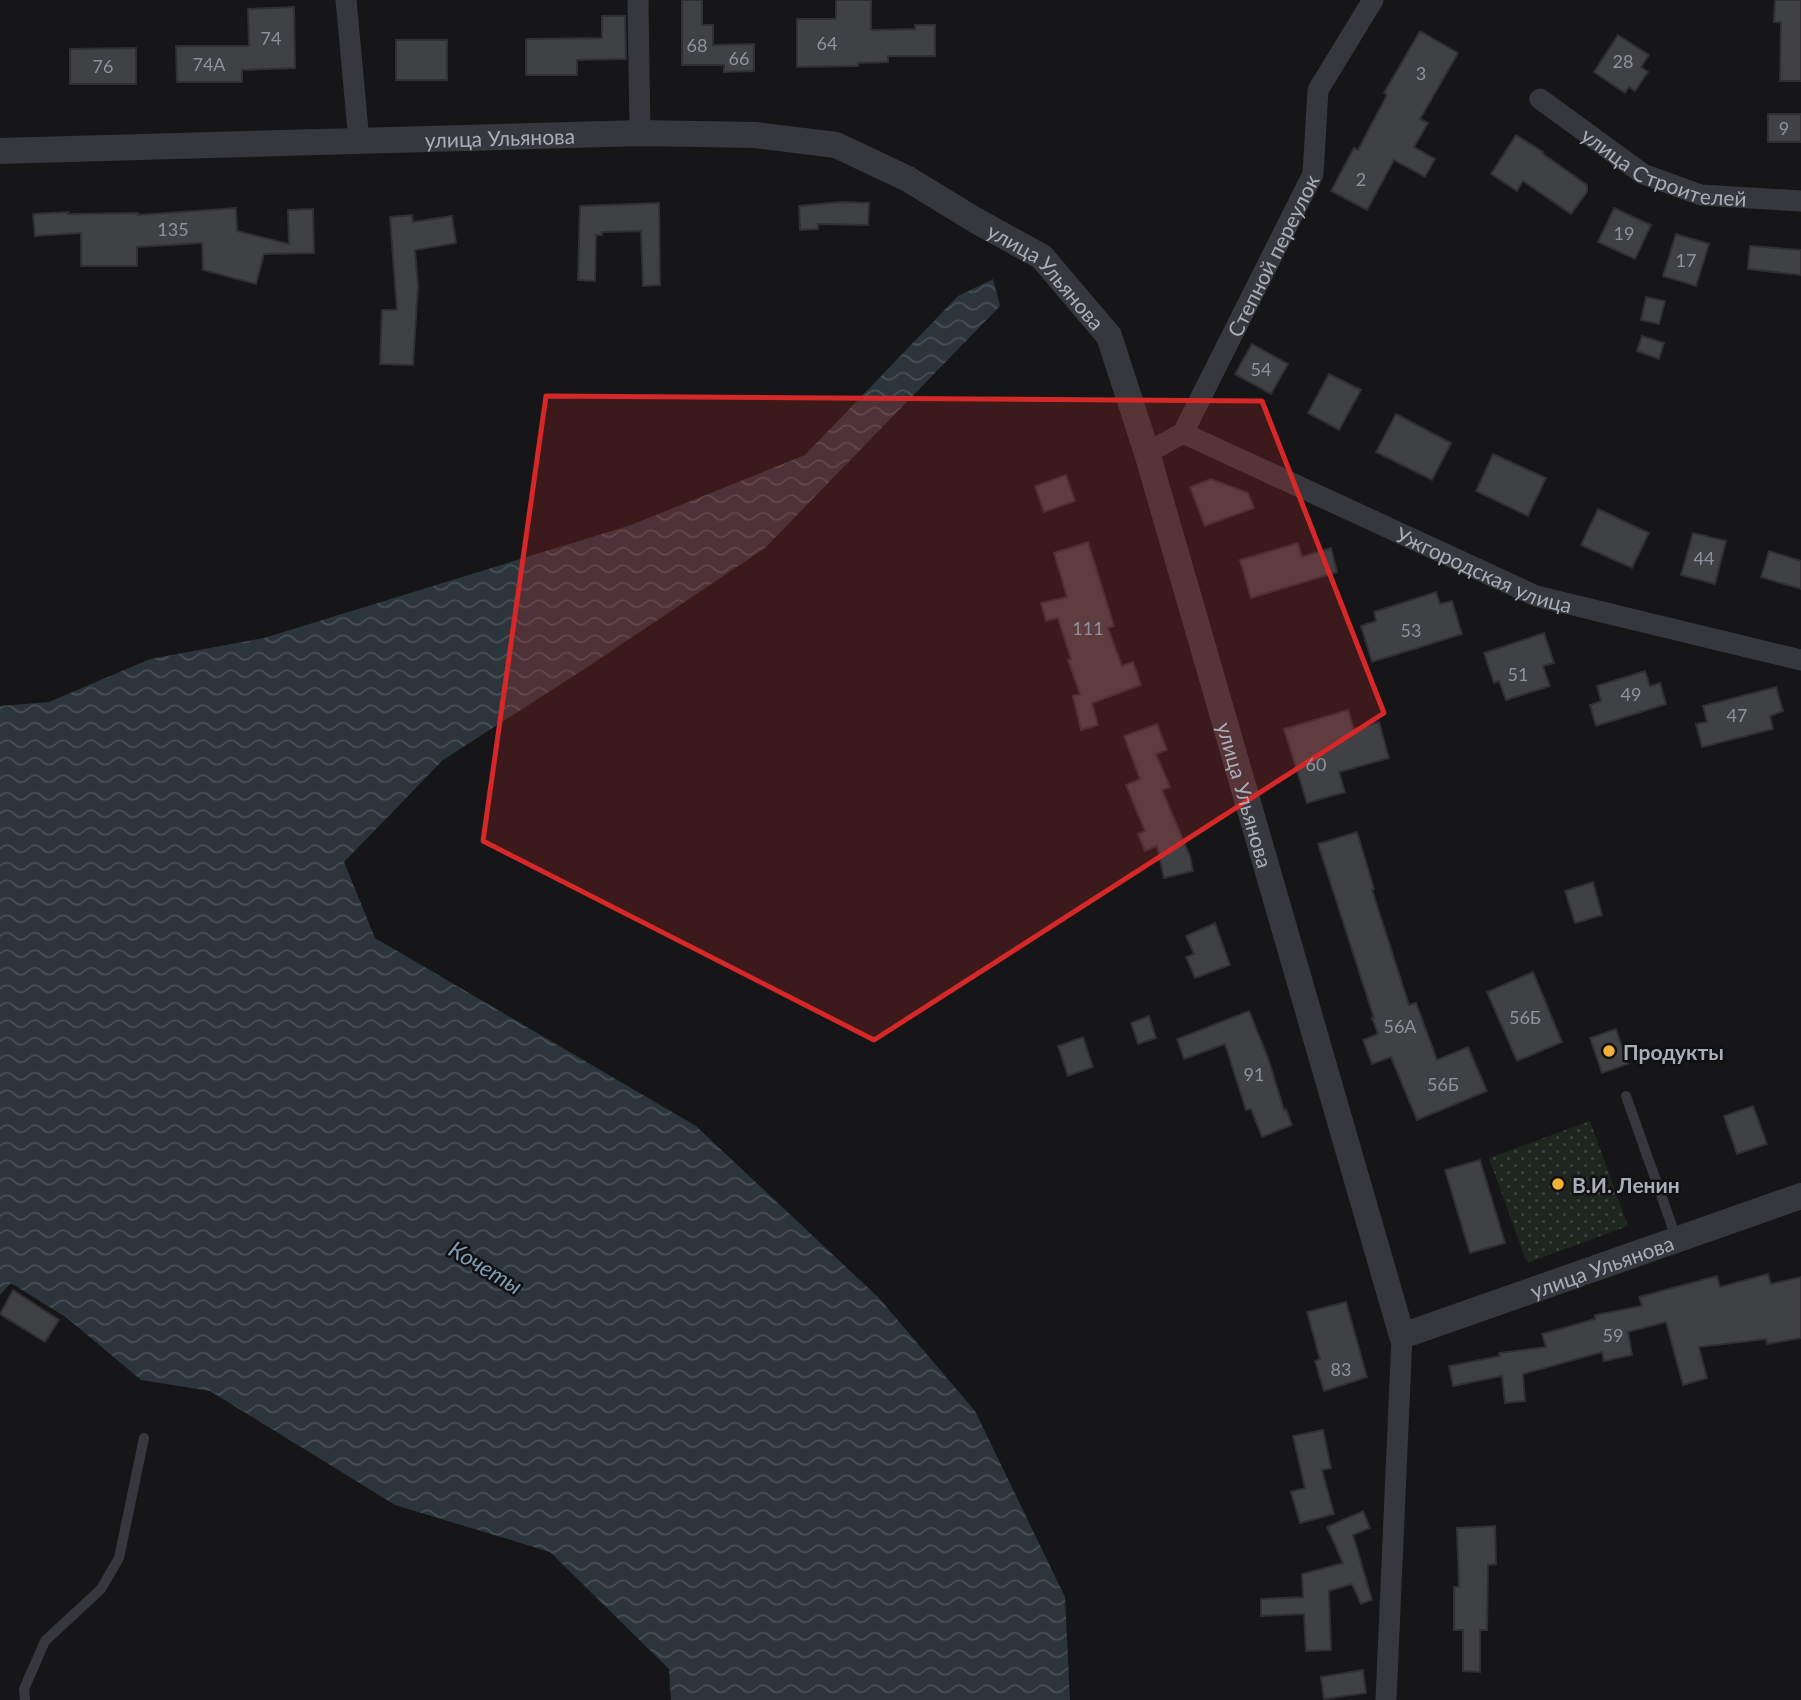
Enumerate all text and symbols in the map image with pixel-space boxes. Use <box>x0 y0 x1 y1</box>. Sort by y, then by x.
house number: 74 <box>261 27 281 49</box>
house number: 64 <box>817 32 837 54</box>
house number: 68 <box>687 34 707 56</box>
house number: 66 <box>729 47 749 69</box>
house number: 28 <box>1613 50 1633 72</box>
house number: 74А <box>192 53 226 75</box>
house number: 76 <box>93 55 113 77</box>
house number: 3 <box>1416 62 1426 84</box>
house number: 9 <box>1779 117 1789 139</box>
street label: улица Строителей <box>1577 121 1747 210</box>
street label: улица Ульянова <box>424 122 575 152</box>
house number: 2 <box>1356 168 1366 190</box>
street label: Степной переулок <box>1221 170 1323 341</box>
street label: улица Ульянова <box>984 217 1110 334</box>
house number: 135 <box>157 218 189 240</box>
house number: 19 <box>1614 222 1634 244</box>
house number: 17 <box>1676 249 1696 271</box>
house number: 54 <box>1251 358 1271 380</box>
street label: Ужгородская улица <box>1392 521 1575 617</box>
house number: 44 <box>1694 547 1714 569</box>
house number: 111 <box>1072 617 1104 639</box>
house number: 53 <box>1401 619 1421 641</box>
house number: 51 <box>1508 663 1528 685</box>
house number: 49 <box>1621 683 1641 705</box>
house number: 47 <box>1727 704 1747 726</box>
street label: улица Ульянова <box>1213 719 1279 871</box>
house number: 60 <box>1306 753 1326 775</box>
house number: 56Б <box>1509 1006 1541 1028</box>
house number: 56А <box>1383 1015 1417 1037</box>
place label: Продукты <box>1623 1039 1724 1064</box>
marker: Продукты <box>1601 1043 1617 1059</box>
house number: 91 <box>1244 1063 1264 1085</box>
house number: 56Б <box>1427 1073 1459 1095</box>
place label: В.И. Ленин <box>1572 1172 1680 1197</box>
marker: В.И. Ленин <box>1550 1176 1566 1192</box>
street label: улица Ульянова <box>1527 1229 1677 1303</box>
water label: Кочеты <box>444 1234 528 1300</box>
house number: 59 <box>1603 1324 1623 1346</box>
house number: 83 <box>1331 1358 1351 1380</box>

